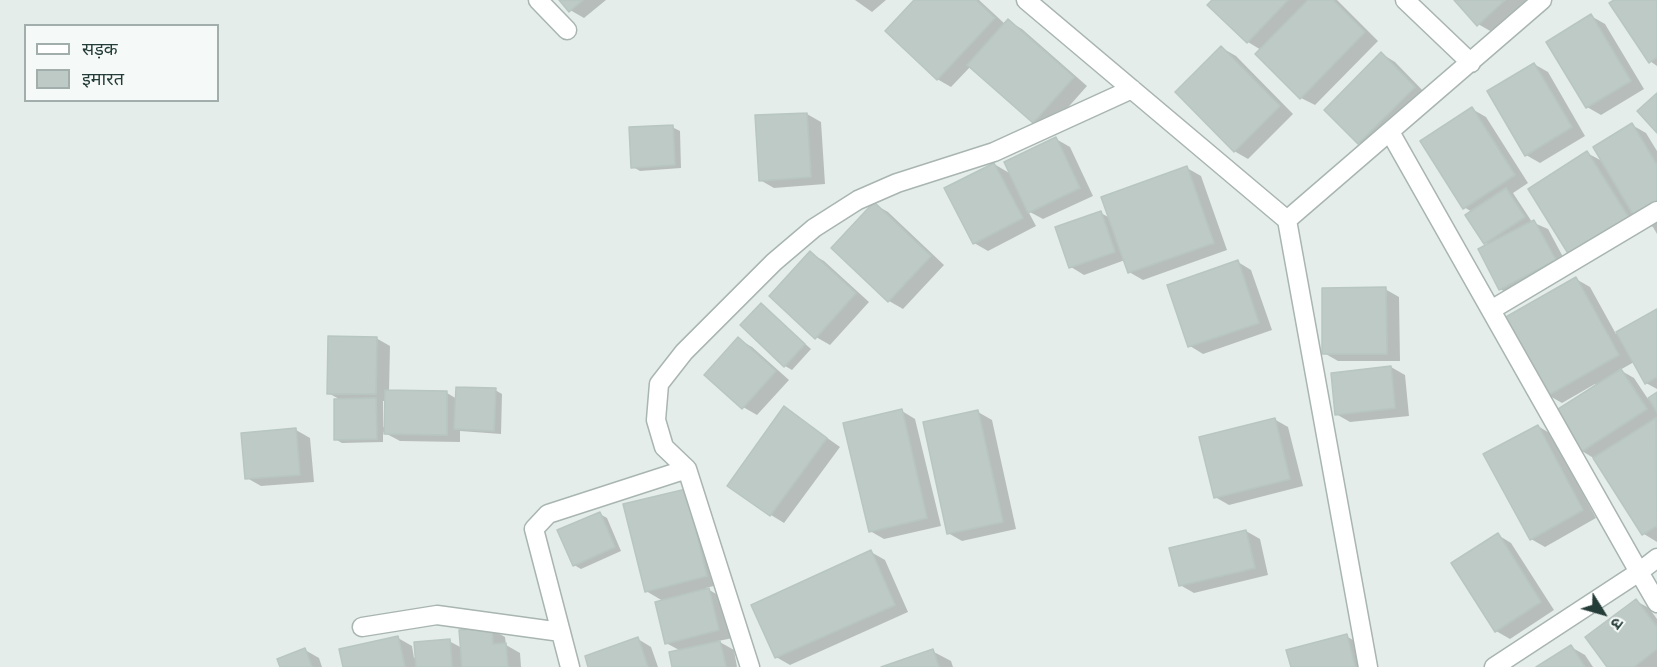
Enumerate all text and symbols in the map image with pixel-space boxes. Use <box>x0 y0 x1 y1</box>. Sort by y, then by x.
legend <box>24 24 219 102</box>
text: सड़क <box>82 37 118 60</box>
text: इमारत <box>82 67 124 90</box>
north arrow <box>1573 583 1633 643</box>
text: उ <box>1607 614 1628 634</box>

